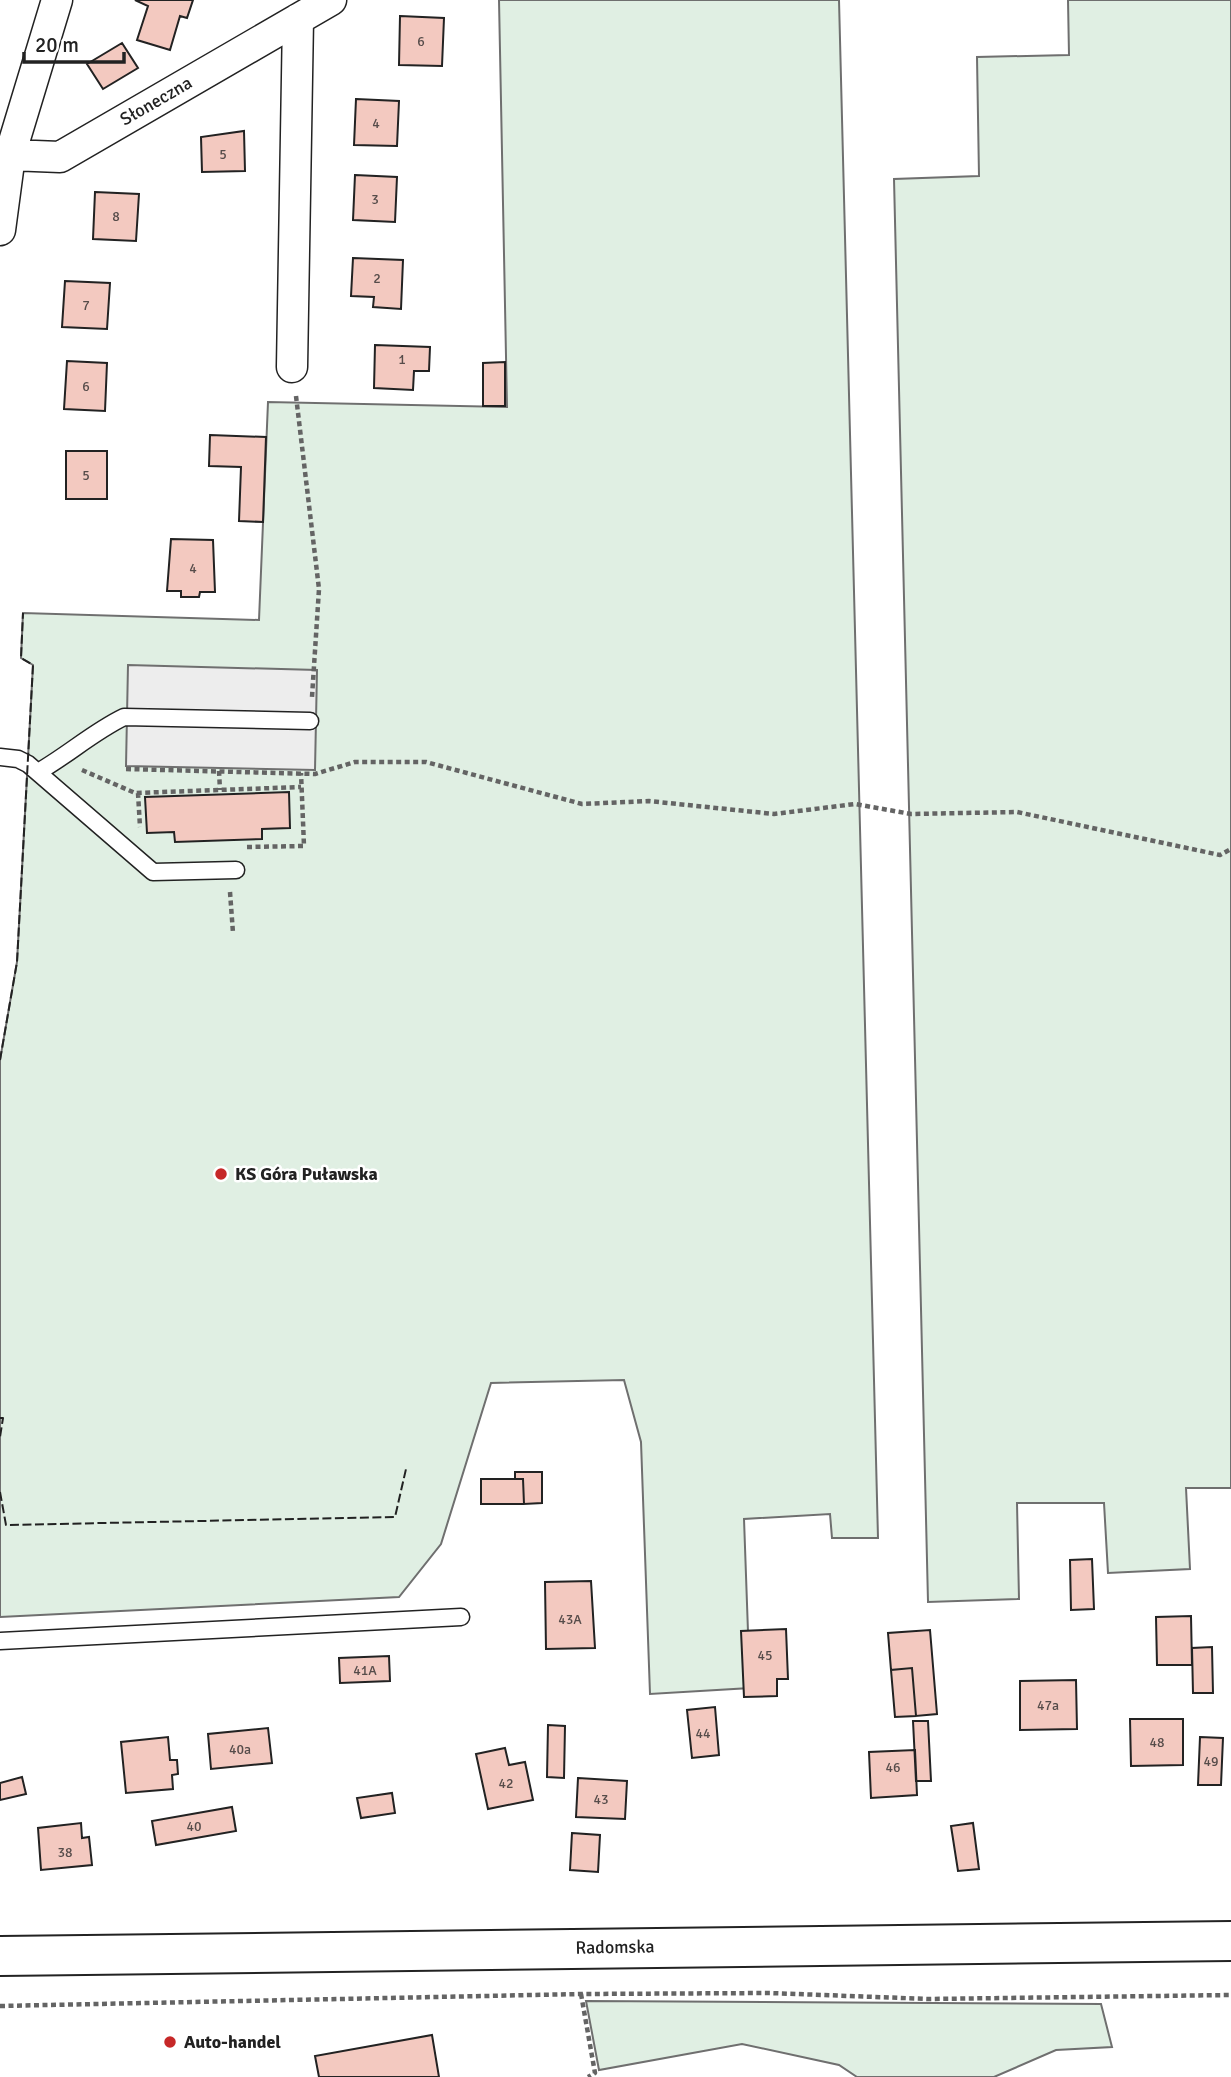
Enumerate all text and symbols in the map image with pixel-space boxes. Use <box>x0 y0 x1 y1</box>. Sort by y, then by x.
scale bar <box>24 21 124 65</box>
text: 20 m <box>35 32 79 58</box>
house number: 6 <box>417 33 425 50</box>
street label: Słoneczna <box>116 72 196 130</box>
house number: 4 <box>372 115 380 132</box>
house number: 5 <box>219 146 227 163</box>
house number: 3 <box>371 191 379 208</box>
house number: 8 <box>112 208 120 225</box>
house number: 2 <box>373 270 381 287</box>
house number: 7 <box>82 297 90 314</box>
house number: 1 <box>398 351 406 368</box>
house number: 6 <box>82 378 90 395</box>
house number: 5 <box>82 467 90 484</box>
house number: 4 <box>189 560 197 577</box>
place label: KS Góra Puławska <box>235 1163 378 1185</box>
marker: KS Góra Puławska <box>213 1166 229 1182</box>
house number: 43A <box>558 1611 582 1628</box>
house number: 45 <box>757 1647 773 1664</box>
house number: 41A <box>353 1662 377 1679</box>
house number: 47a <box>1037 1697 1059 1714</box>
house number: 44 <box>695 1725 711 1742</box>
house number: 48 <box>1149 1734 1165 1751</box>
house number: 40a <box>229 1741 251 1758</box>
house number: 49 <box>1203 1753 1219 1770</box>
house number: 46 <box>885 1759 901 1776</box>
house number: 42 <box>498 1775 514 1792</box>
house number: 43 <box>593 1791 609 1808</box>
house number: 40 <box>186 1818 202 1835</box>
house number: 38 <box>57 1844 73 1861</box>
street label: Radomska <box>575 1935 655 1959</box>
place label: Auto-handel <box>184 2031 281 2053</box>
marker: Auto-handel <box>162 2034 178 2050</box>

